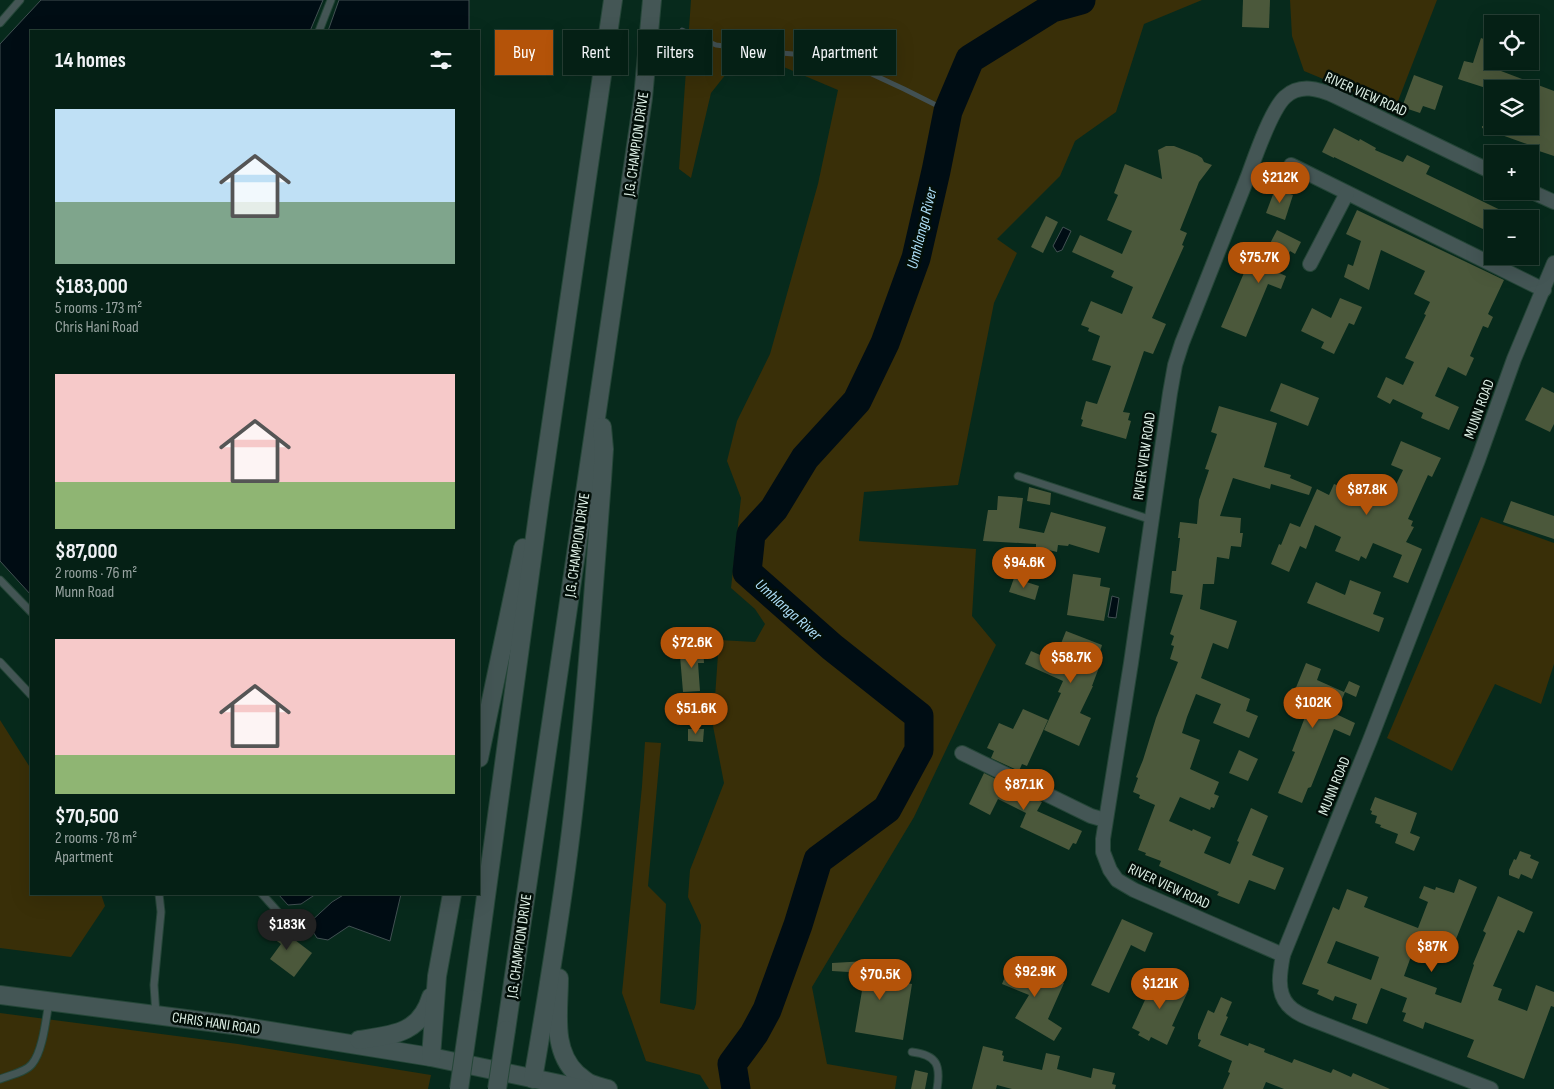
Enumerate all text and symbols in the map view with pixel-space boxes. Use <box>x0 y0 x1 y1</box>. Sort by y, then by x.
map controls <box>1484 15 1539 265</box>
button: locate <box>1484 15 1539 70</box>
chip: Buy <box>495 30 553 75</box>
chip: Rent <box>563 30 628 75</box>
chip: Filters <box>638 30 712 75</box>
chip: New <box>722 30 784 75</box>
chip: Apartment <box>794 30 896 75</box>
icon: filters <box>427 46 455 74</box>
text: 14 homes <box>55 48 126 73</box>
street label: RIVER VIEW ROAD <box>1322 68 1410 121</box>
button: layers <box>1484 80 1539 135</box>
street label: J.G. CHAMPION DRIVE <box>620 91 653 199</box>
icon: home <box>210 141 300 231</box>
button: + <box>1484 145 1539 200</box>
pin: $212K <box>1245 162 1315 204</box>
text: $212K <box>1262 168 1298 187</box>
water label: Umhlanga River <box>903 185 942 271</box>
button: − <box>1484 210 1539 265</box>
pin: $75.7K <box>1218 242 1300 284</box>
text: $75.7K <box>1239 248 1279 267</box>
text: $183,000 <box>55 274 128 299</box>
text: 5 rooms · 173 m² <box>55 299 142 318</box>
text: Chris Hani Road <box>55 318 139 337</box>
street label: MUNN ROAD <box>1460 377 1499 442</box>
icon: home <box>210 406 300 496</box>
street label: RIVER VIEW ROAD <box>1129 411 1160 501</box>
pin: $87.8K <box>1326 474 1408 516</box>
text: $87.8K <box>1347 480 1387 499</box>
street label: J.G. CHAMPION DRIVE <box>561 492 594 600</box>
text: $87,000 <box>55 539 117 564</box>
pin: $94.6K <box>983 546 1065 589</box>
text: $94.6K <box>1003 553 1045 572</box>
text: 2 rooms · 76 m² <box>55 564 137 583</box>
water label: Umhlanga River <box>751 575 826 645</box>
text: Munn Road <box>55 583 114 602</box>
pin: $72.6K <box>651 626 733 669</box>
text: $72.6K <box>672 633 712 652</box>
pin: $58.7K <box>1030 642 1112 684</box>
text: $58.7K <box>1051 648 1091 667</box>
icon: home <box>210 671 300 761</box>
pin: $102K <box>1278 686 1348 729</box>
pin: $51.6K <box>655 692 737 735</box>
text: $102K <box>1295 693 1331 712</box>
text: $51.6K <box>676 699 716 718</box>
street label: MUNN ROAD <box>1314 754 1355 818</box>
pin: $87.1K <box>983 768 1065 811</box>
text: $87.1K <box>1004 775 1044 794</box>
text: $70,500 <box>55 804 119 829</box>
text: 2 rooms · 78 m² <box>55 829 137 848</box>
text: Apartment <box>55 848 113 867</box>
street label: RIVER VIEW ROAD <box>1125 859 1213 914</box>
street label: J.G. CHAMPION DRIVE <box>503 893 536 1001</box>
pin: $183K <box>252 908 322 951</box>
text: $183K <box>268 915 306 934</box>
pin: $87K <box>1402 930 1462 973</box>
text: $87K <box>1417 937 1447 956</box>
pin: $92.9K <box>994 956 1076 998</box>
pin: $70.5K <box>839 958 921 1001</box>
text: $92.9K <box>1014 962 1056 981</box>
text: $70.5K <box>860 965 900 984</box>
pin: $121K <box>1125 968 1195 1010</box>
text: $121K <box>1142 974 1178 993</box>
street label: CHRIS HANI ROAD <box>171 1008 261 1039</box>

